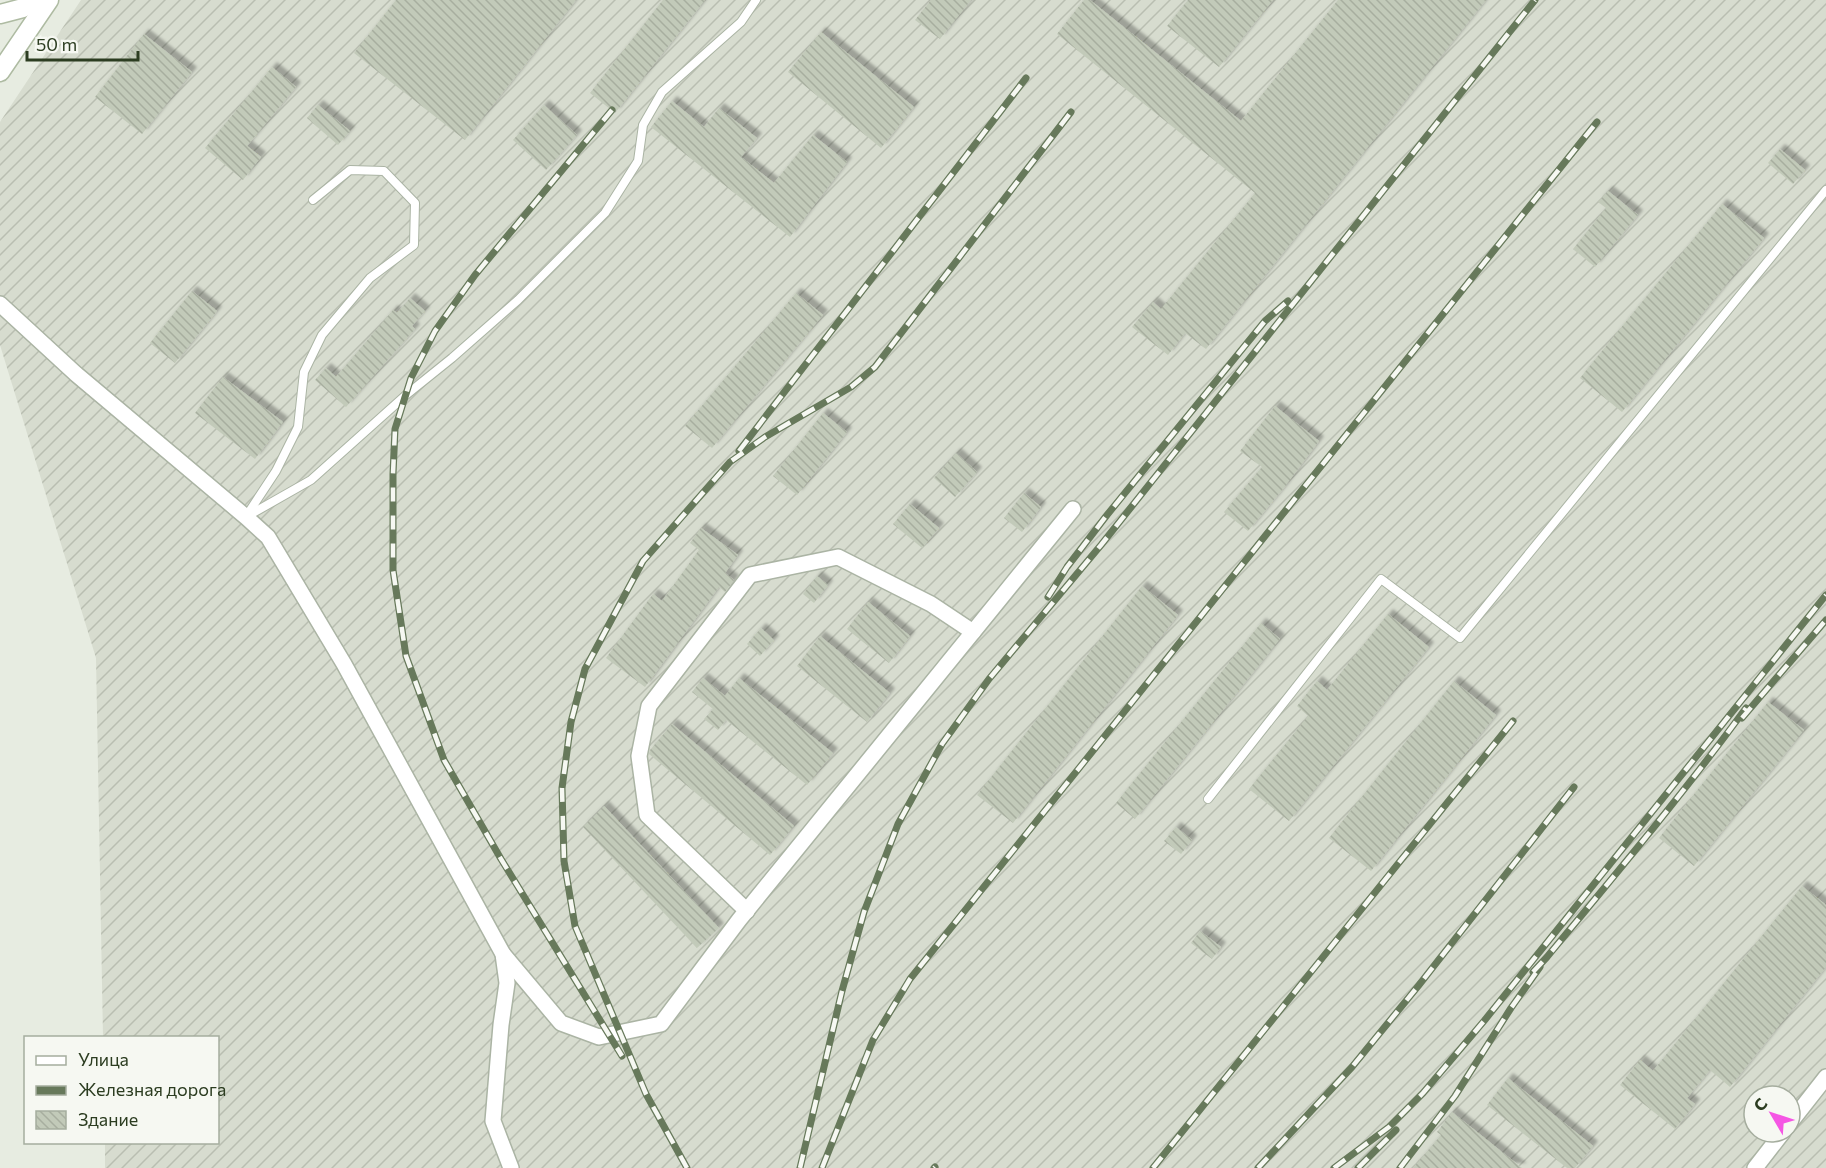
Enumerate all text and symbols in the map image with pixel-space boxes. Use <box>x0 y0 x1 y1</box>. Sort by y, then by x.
scale bar <box>27 24 138 62</box>
text: 50 m <box>36 33 77 55</box>
legend <box>24 1036 219 1144</box>
text: Улица <box>78 1048 129 1070</box>
text: Железная дорога <box>78 1078 226 1100</box>
north arrow <box>1742 1084 1802 1144</box>
text: С <box>1749 1094 1771 1114</box>
text: Здание <box>78 1108 138 1130</box>

